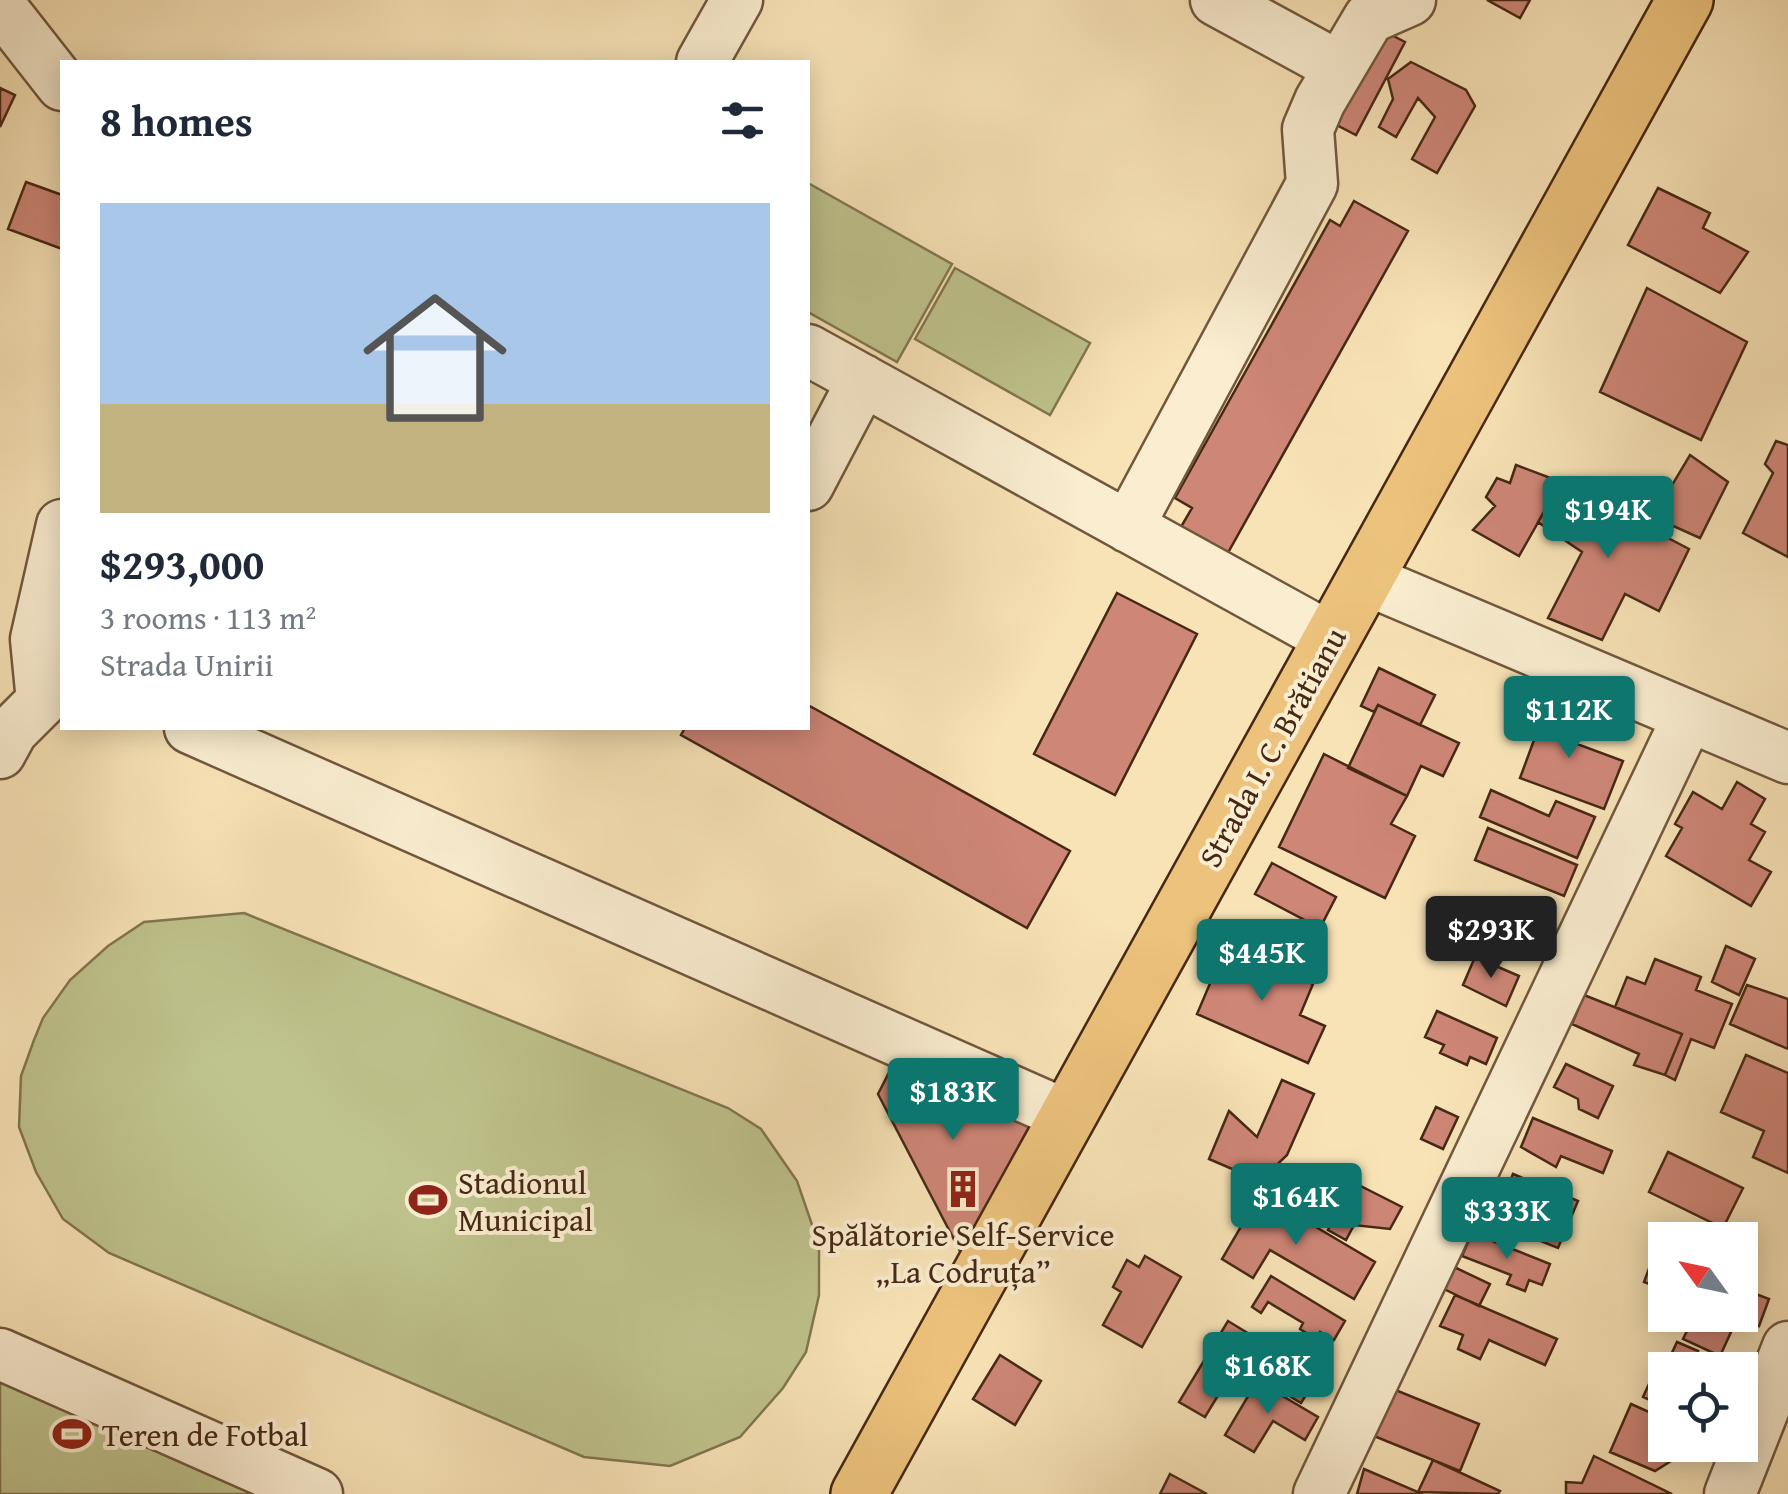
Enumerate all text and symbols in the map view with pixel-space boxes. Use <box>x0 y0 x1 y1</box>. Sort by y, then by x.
text: 8 homes <box>100 90 253 151</box>
icon: filters <box>715 93 770 148</box>
icon: home <box>345 268 525 448</box>
pin: $194K <box>1538 476 1678 561</box>
text: $194K <box>1565 485 1651 532</box>
text: $293,000 <box>100 533 264 594</box>
text: 3 rooms · 113 m² <box>100 594 316 641</box>
street label: Strada I. C. Brătianu <box>1186 618 1358 876</box>
text: Strada Unirii <box>100 641 273 688</box>
pin: $112K <box>1499 676 1639 761</box>
text: $112K <box>1526 685 1612 732</box>
pin: $293K <box>1421 896 1561 981</box>
text: $293K <box>1448 905 1534 952</box>
pin: $445K <box>1192 919 1332 1004</box>
text: $445K <box>1219 928 1305 975</box>
pin: $183K <box>883 1058 1023 1143</box>
text: $183K <box>910 1067 996 1114</box>
place label: Stadionul Municipal <box>458 1159 593 1243</box>
pin: $164K <box>1226 1163 1366 1248</box>
building icon: Spălătorie Self-Service „La Codruța” <box>942 1168 984 1210</box>
text: $164K <box>1253 1172 1339 1219</box>
pin: $333K <box>1437 1177 1577 1262</box>
sports icon: Stadionul Municipal <box>407 1179 449 1221</box>
text: $333K <box>1464 1186 1550 1233</box>
place label: Spălătorie Self-Service „La Codruța” <box>812 1211 1114 1295</box>
north arrow <box>1648 1222 1758 1332</box>
map controls <box>1648 1222 1758 1462</box>
pin: $168K <box>1198 1332 1338 1417</box>
text: $168K <box>1225 1341 1311 1388</box>
button: locate <box>1648 1352 1758 1462</box>
place label: Teren de Fotbal <box>102 1411 308 1458</box>
sports icon: Teren de Fotbal <box>51 1413 93 1455</box>

